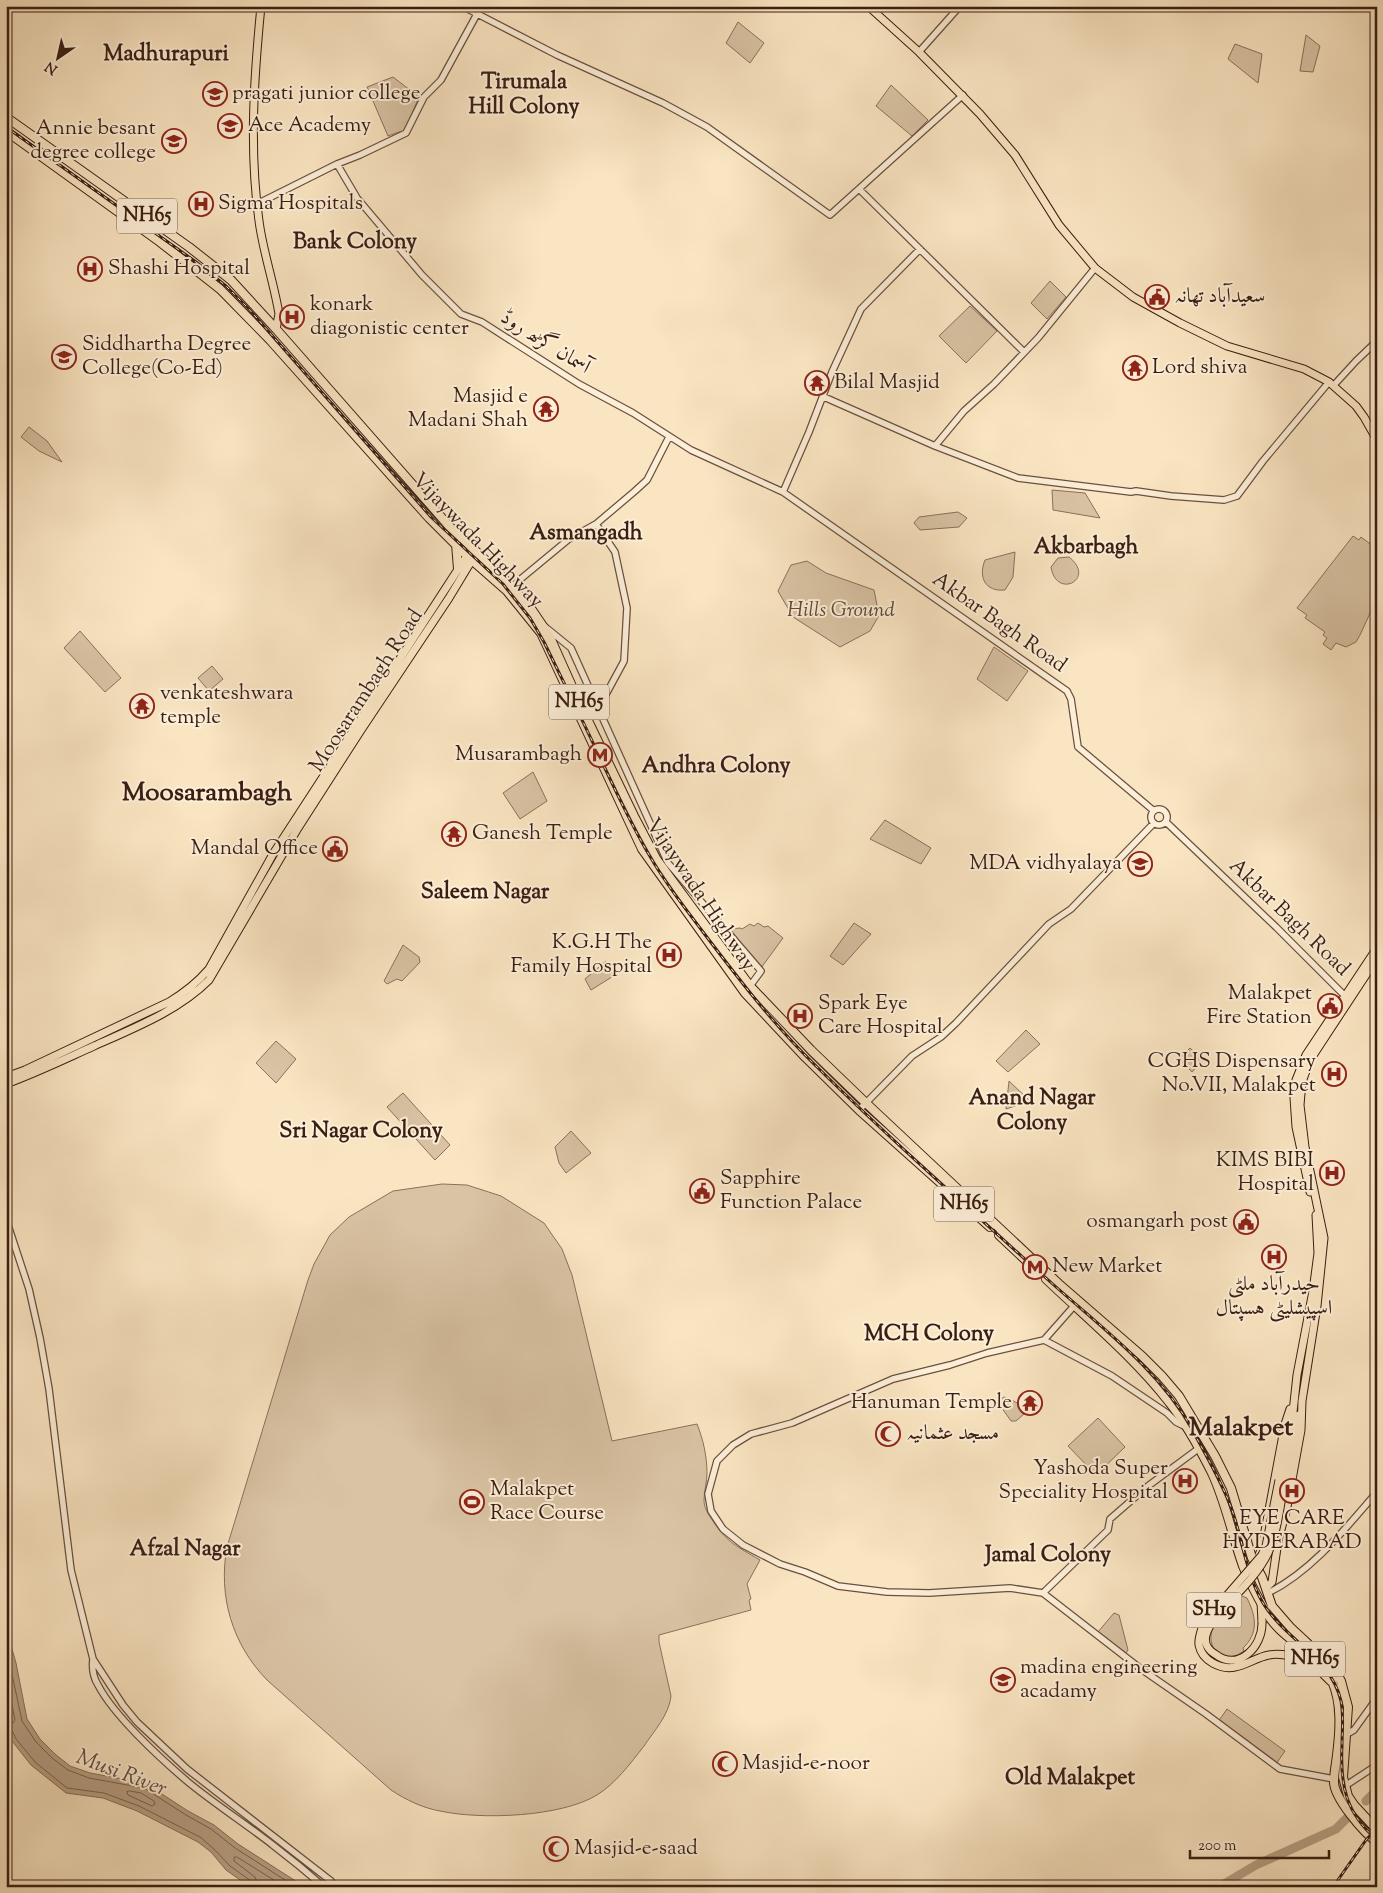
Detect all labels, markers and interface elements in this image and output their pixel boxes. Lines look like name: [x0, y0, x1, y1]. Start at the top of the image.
north arrow: [32, 32, 82, 82]
district label: Madhurapuri: [103, 39, 229, 71]
text: N: [42, 56, 62, 79]
district label: Tirumala Hill Colony: [469, 67, 579, 124]
place label: pragati junior college: [232, 79, 420, 109]
school or university icon: pragati junior college: [202, 81, 228, 107]
place label: Ace Academy: [248, 111, 372, 141]
school or university icon: Ace Academy: [217, 113, 243, 139]
place label: Annie besant degree college: [30, 114, 156, 168]
school or university icon: Annie besant degree college: [161, 128, 187, 154]
place label: Sigma Hospitals: [218, 189, 363, 219]
hospital icon: Sigma Hospitals: [188, 191, 214, 217]
road number: NH65: [117, 198, 177, 234]
district label: Bank Colony: [293, 227, 417, 259]
place label: Shashi Hospital: [108, 254, 250, 284]
hospital icon: Shashi Hospital: [77, 256, 103, 282]
place label: سعیدآباد تھانہ: [1174, 282, 1265, 312]
public building icon: سعیدآباد تھانہ: [1144, 284, 1170, 310]
place label: konark diagonistic center: [310, 290, 469, 344]
street label: آسمان گڑھ روڈ: [494, 302, 599, 384]
hospital icon: konark diagonistic center: [279, 304, 305, 330]
place label: Siddhartha Degree College(Co-Ed): [82, 330, 251, 384]
school or university icon: Siddhartha Degree College(Co-Ed): [51, 344, 77, 370]
place label: Lord shiva: [1152, 353, 1248, 383]
temple icon: Lord shiva: [1122, 355, 1148, 381]
place label: Bilal Masjid: [834, 368, 940, 398]
temple icon: Bilal Masjid: [804, 370, 830, 396]
place label: Masjid e Madani Shah: [408, 382, 528, 436]
temple icon: Masjid e Madani Shah: [533, 396, 559, 422]
street label: Vijaywada Highway: [404, 466, 550, 616]
district label: Asmangadh: [529, 518, 643, 550]
district label: Akbarbagh: [1033, 532, 1139, 564]
street label: Akbar Bagh Road: [926, 565, 1073, 681]
park label: Hills Ground: [787, 596, 896, 626]
street label: Moosarambagh Road: [303, 603, 431, 779]
place label: venkateshwara temple: [160, 679, 294, 733]
road number: NH65: [549, 684, 609, 720]
temple icon: venkateshwara temple: [129, 693, 155, 719]
place label: Musarambagh: [455, 740, 582, 770]
metro station icon: Musarambagh: [587, 742, 613, 768]
district label: Andhra Colony: [641, 751, 791, 783]
district label: Moosarambagh: [122, 775, 293, 812]
street label: Vijaywada Highway: [638, 812, 763, 978]
place label: Ganesh Temple: [472, 819, 613, 849]
temple icon: Ganesh Temple: [441, 821, 467, 847]
place label: Mandal Office: [191, 834, 318, 864]
public building icon: Mandal Office: [322, 836, 348, 862]
place label: MDA vidhyalaya: [969, 849, 1122, 879]
school or university icon: MDA vidhyalaya: [1127, 851, 1153, 877]
street label: Akbar Bagh Road: [1222, 852, 1356, 984]
district label: Saleem Nagar: [421, 877, 550, 909]
place label: K.G.H The Family Hospital: [511, 928, 652, 982]
hospital icon: K.G.H The Family Hospital: [656, 942, 682, 968]
place label: Malakpet Fire Station: [1207, 979, 1312, 1033]
place label: Spark Eye Care Hospital: [818, 989, 943, 1043]
public building icon: Malakpet Fire Station: [1317, 993, 1343, 1019]
hospital icon: Spark Eye Care Hospital: [787, 1003, 813, 1029]
place label: CGHS Dispensary No.VII, Malakpet: [1148, 1047, 1317, 1101]
hospital icon: CGHS Dispensary No.VII, Malakpet: [1321, 1061, 1347, 1087]
district label: Anand Nagar Colony: [968, 1083, 1096, 1140]
district label: Sri Nagar Colony: [279, 1116, 443, 1148]
place label: KIMS BIBI Hospital: [1216, 1146, 1314, 1200]
hospital icon: KIMS BIBI Hospital: [1319, 1160, 1345, 1186]
place label: Sapphire Function Palace: [720, 1164, 862, 1218]
public building icon: Sapphire Function Palace: [689, 1178, 715, 1204]
road number: NH65: [934, 1186, 994, 1222]
place label: osmangarh post: [1086, 1207, 1228, 1237]
public building icon: osmangarh post: [1233, 1209, 1259, 1235]
hospital icon: حیدرآباد ملٹی اسپیشلیٹی ہسپتال: [1261, 1244, 1287, 1270]
place label: New Market: [1052, 1252, 1162, 1282]
metro station icon: New Market: [1022, 1254, 1048, 1280]
place label: حیدرآباد ملٹی اسپیشلیٹی ہسپتال: [1216, 1270, 1332, 1324]
district label: MCH Colony: [864, 1319, 994, 1351]
place label: Hanuman Temple: [851, 1388, 1012, 1418]
temple icon: Hanuman Temple: [1017, 1390, 1043, 1416]
district label: Malakpet: [1189, 1410, 1293, 1447]
place label: مسجد عثمانیہ: [906, 1419, 999, 1449]
mosque icon: مسجد عثمانیہ: [875, 1421, 901, 1447]
place label: Yashoda Super Speciality Hospital: [998, 1454, 1168, 1508]
hospital icon: Yashoda Super Speciality Hospital: [1172, 1468, 1198, 1494]
place label: Malakpet Race Course: [490, 1475, 604, 1529]
hospital icon: EYE CARE HYDERABAD: [1279, 1478, 1305, 1504]
sports icon: Malakpet Race Course: [459, 1489, 485, 1515]
place label: EYE CARE HYDERABAD: [1222, 1504, 1362, 1558]
district label: Afzal Nagar: [130, 1534, 241, 1566]
district label: Jamal Colony: [983, 1540, 1111, 1572]
road number: SH19: [1186, 1592, 1242, 1628]
road number: NH65: [1285, 1642, 1345, 1676]
place label: madina engineering acadamy: [1020, 1653, 1197, 1707]
school or university icon: madina engineering acadamy: [990, 1667, 1016, 1693]
water label: Musi River: [71, 1742, 171, 1806]
place label: Masjid-e-noor: [742, 1749, 870, 1779]
mosque icon: Masjid-e-noor: [712, 1751, 738, 1777]
district label: Old Malakpet: [1005, 1763, 1136, 1795]
scale bar: [1190, 1828, 1329, 1860]
place label: Masjid-e-saad: [574, 1834, 698, 1864]
mosque icon: Masjid-e-saad: [543, 1836, 569, 1862]
text: 200 m: [1198, 1836, 1237, 1857]

